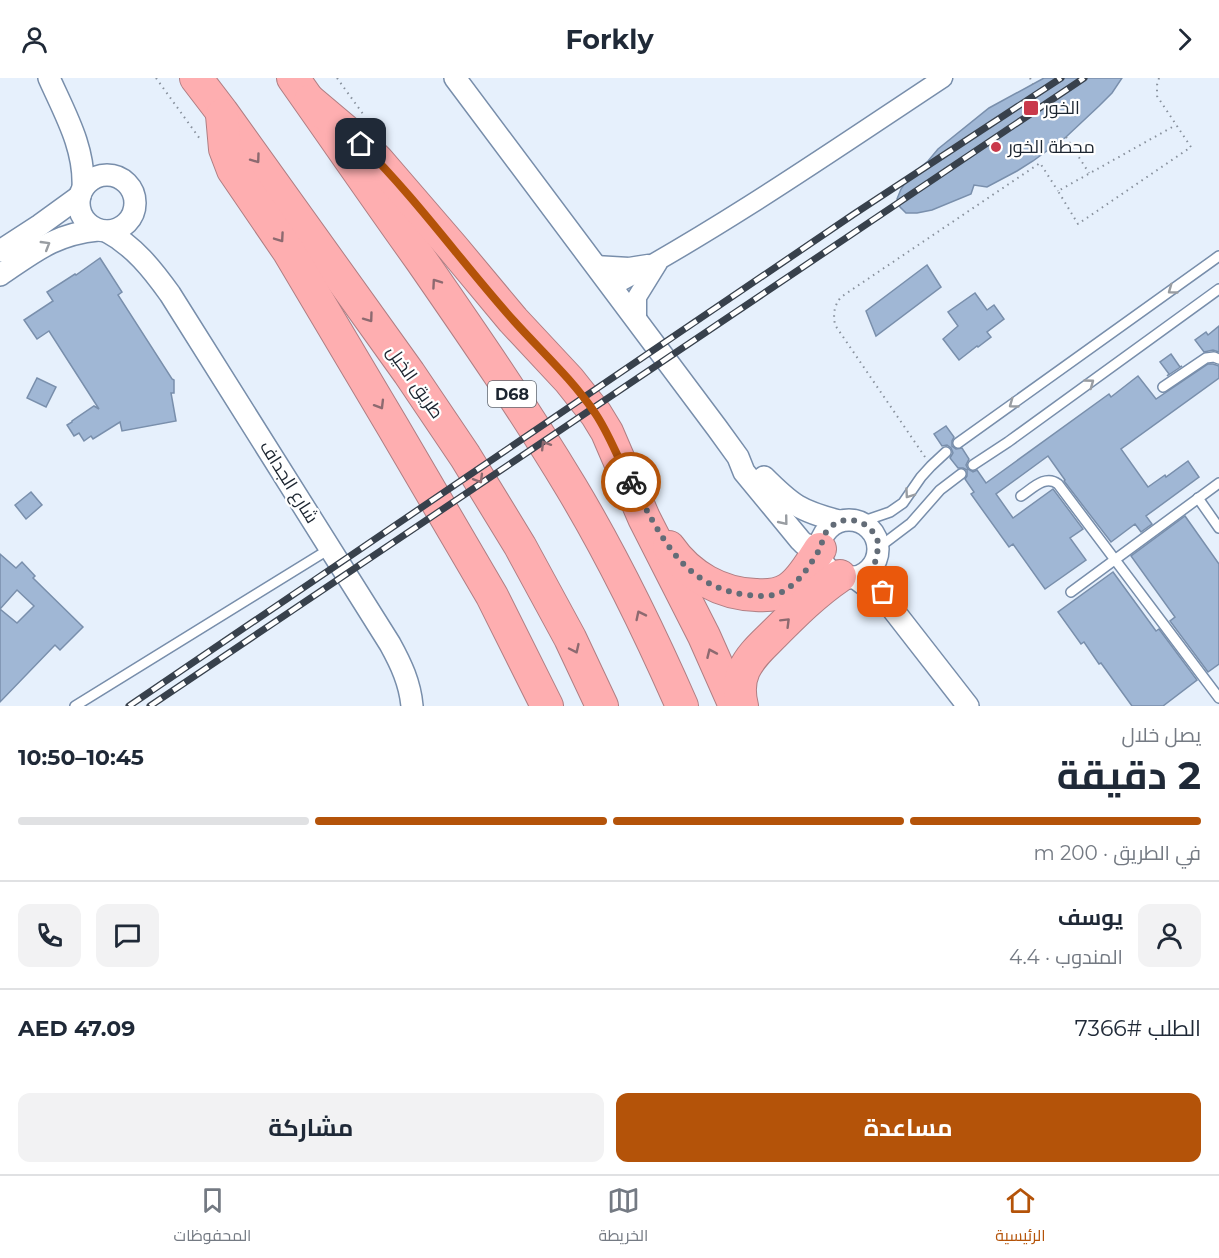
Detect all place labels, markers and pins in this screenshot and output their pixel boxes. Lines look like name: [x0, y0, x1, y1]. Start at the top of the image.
place label: الخور: [1043, 97, 1080, 119]
marker: الخور: [1022, 99, 1040, 117]
pin: [335, 118, 386, 169]
place label: محطة الخور: [1007, 136, 1095, 158]
marker: محطة الخور: [989, 140, 1003, 154]
pin: [857, 566, 908, 617]

